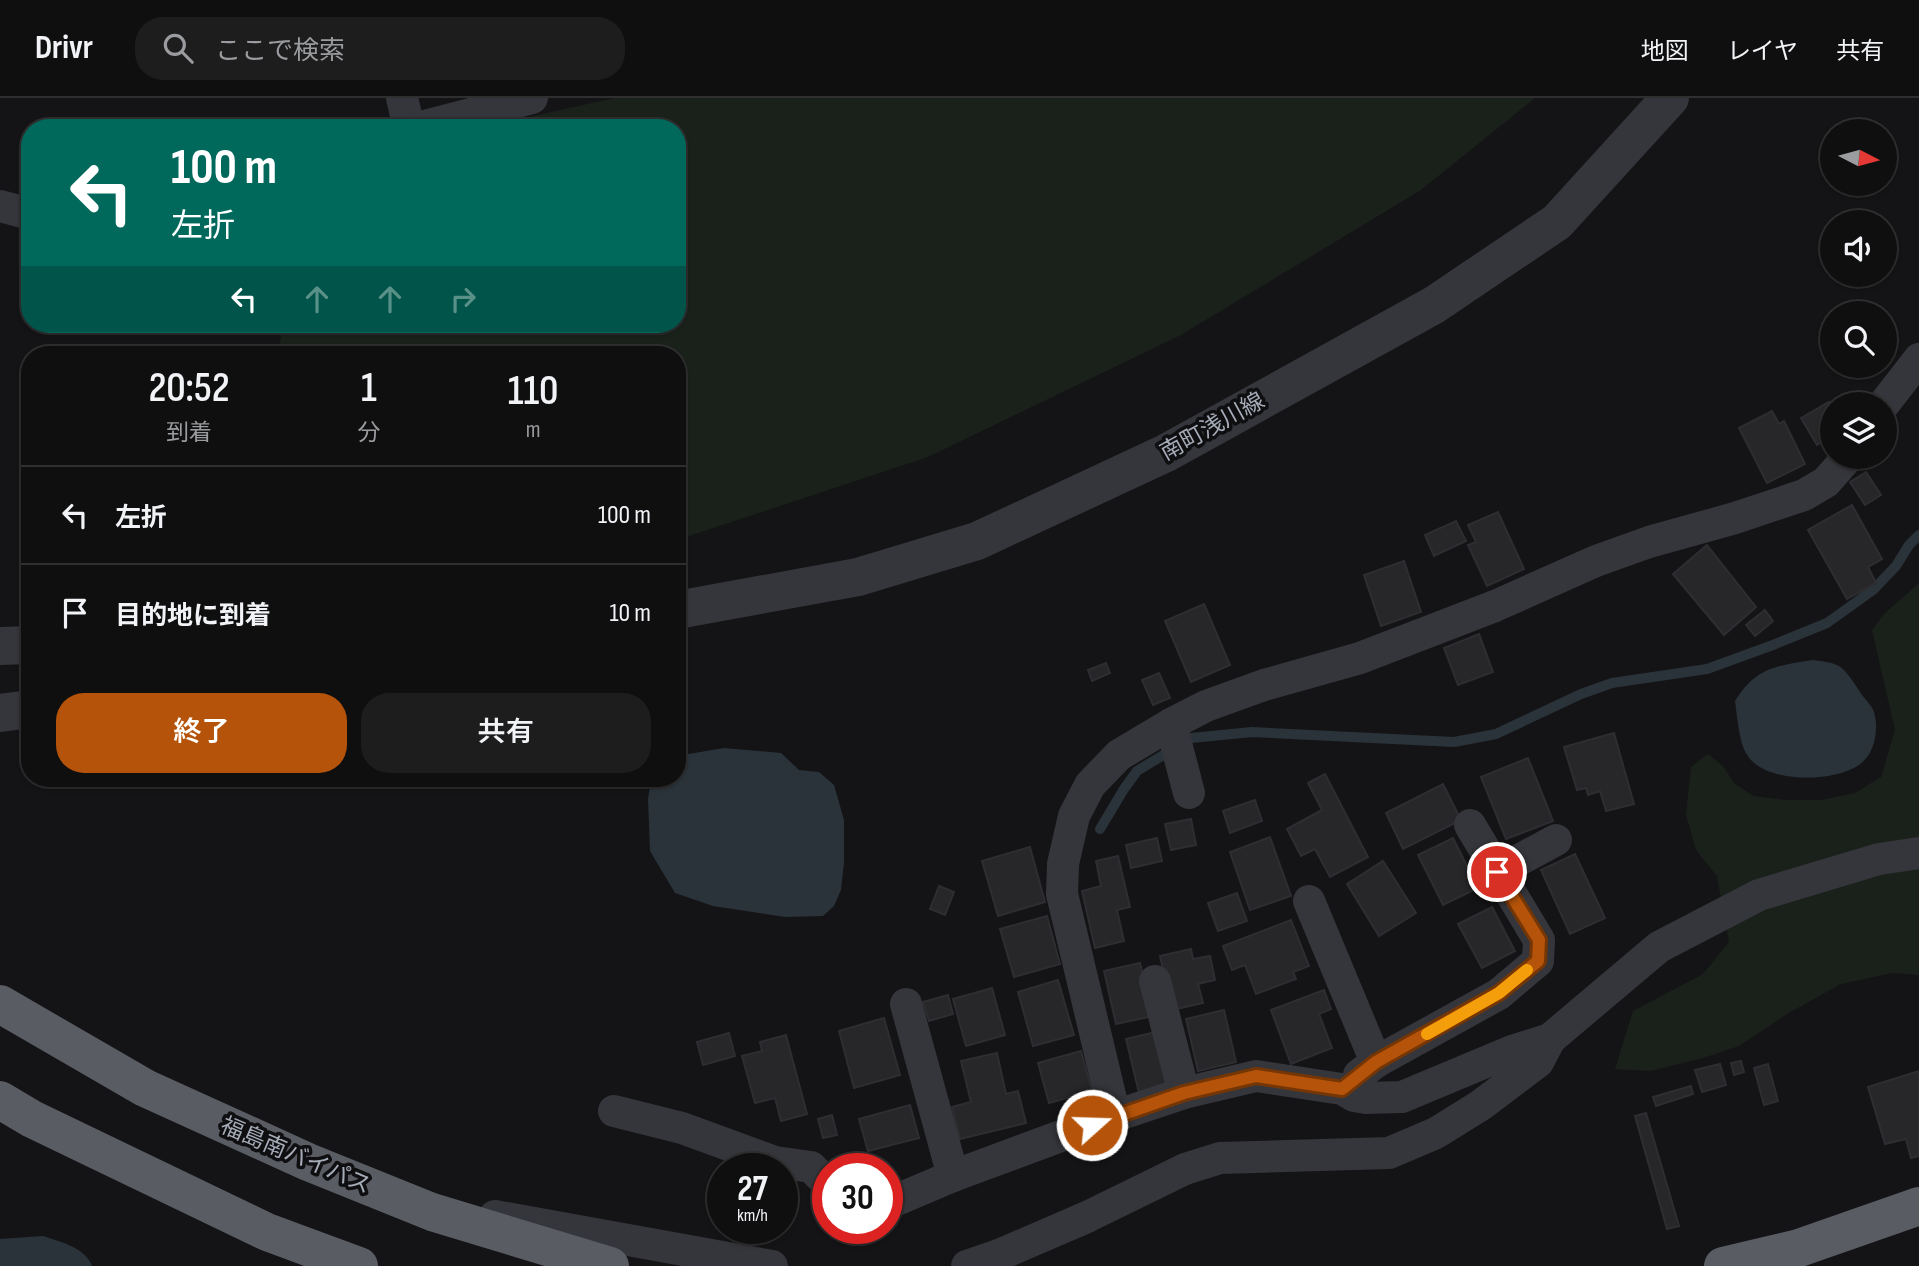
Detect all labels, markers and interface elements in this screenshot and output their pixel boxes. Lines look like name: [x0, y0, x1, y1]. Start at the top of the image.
search box: [135, 17, 625, 80]
text: Drivr: [35, 28, 93, 68]
icon: search: [159, 29, 197, 67]
text: ここで検索: [215, 36, 345, 67]
text: 地図: [1641, 37, 1689, 66]
text: レイヤ: [1727, 37, 1798, 66]
text: 共有: [1836, 37, 1884, 66]
north arrow: [1820, 119, 1897, 196]
map controls: [1820, 119, 1897, 469]
text: 100 m: [171, 139, 277, 198]
icon: left: [56, 147, 147, 238]
text: 左折: [171, 207, 235, 246]
button: sound: [1820, 210, 1897, 287]
icon: left: [225, 280, 263, 318]
icon: ahead: [298, 280, 336, 318]
icon: ahead: [371, 280, 409, 318]
icon: right: [444, 280, 482, 318]
button: search: [1820, 301, 1897, 378]
text: 20:52: [148, 363, 230, 414]
text: 1: [361, 363, 377, 414]
text: 110: [508, 366, 559, 417]
street label: 南町浅川線: [1155, 387, 1270, 467]
button: layers: [1820, 392, 1897, 469]
text: m: [526, 416, 541, 444]
text: 到着: [166, 419, 212, 447]
text: 分: [357, 419, 380, 447]
icon: left: [56, 496, 94, 534]
text: 100 m: [598, 500, 651, 531]
text: 左折: [115, 503, 167, 534]
icon: arrive: [56, 594, 94, 632]
text: 10 m: [609, 598, 651, 629]
text: 目的地に到着: [115, 601, 271, 632]
button: 終了: [56, 693, 347, 773]
button: 共有: [361, 693, 651, 773]
pin: [1467, 842, 1527, 902]
icon: arrive: [1478, 853, 1516, 891]
position arrow: [1055, 1088, 1129, 1162]
street label: 福島南バイパス: [216, 1112, 375, 1200]
speed limit sign: 30: [812, 1153, 903, 1244]
text: 27: [737, 1168, 768, 1211]
text: km/h: [737, 1205, 768, 1226]

